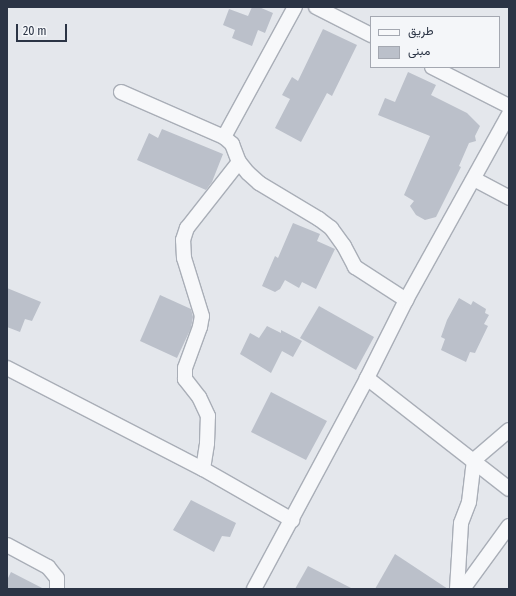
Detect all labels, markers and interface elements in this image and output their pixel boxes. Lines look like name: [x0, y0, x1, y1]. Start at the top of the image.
scale bar: [18, 16, 69, 42]
legend: [370, 16, 500, 68]
text: 20 m: [23, 24, 47, 38]
text: طريق: [408, 24, 433, 38]
text: مبنى: [408, 44, 430, 58]

